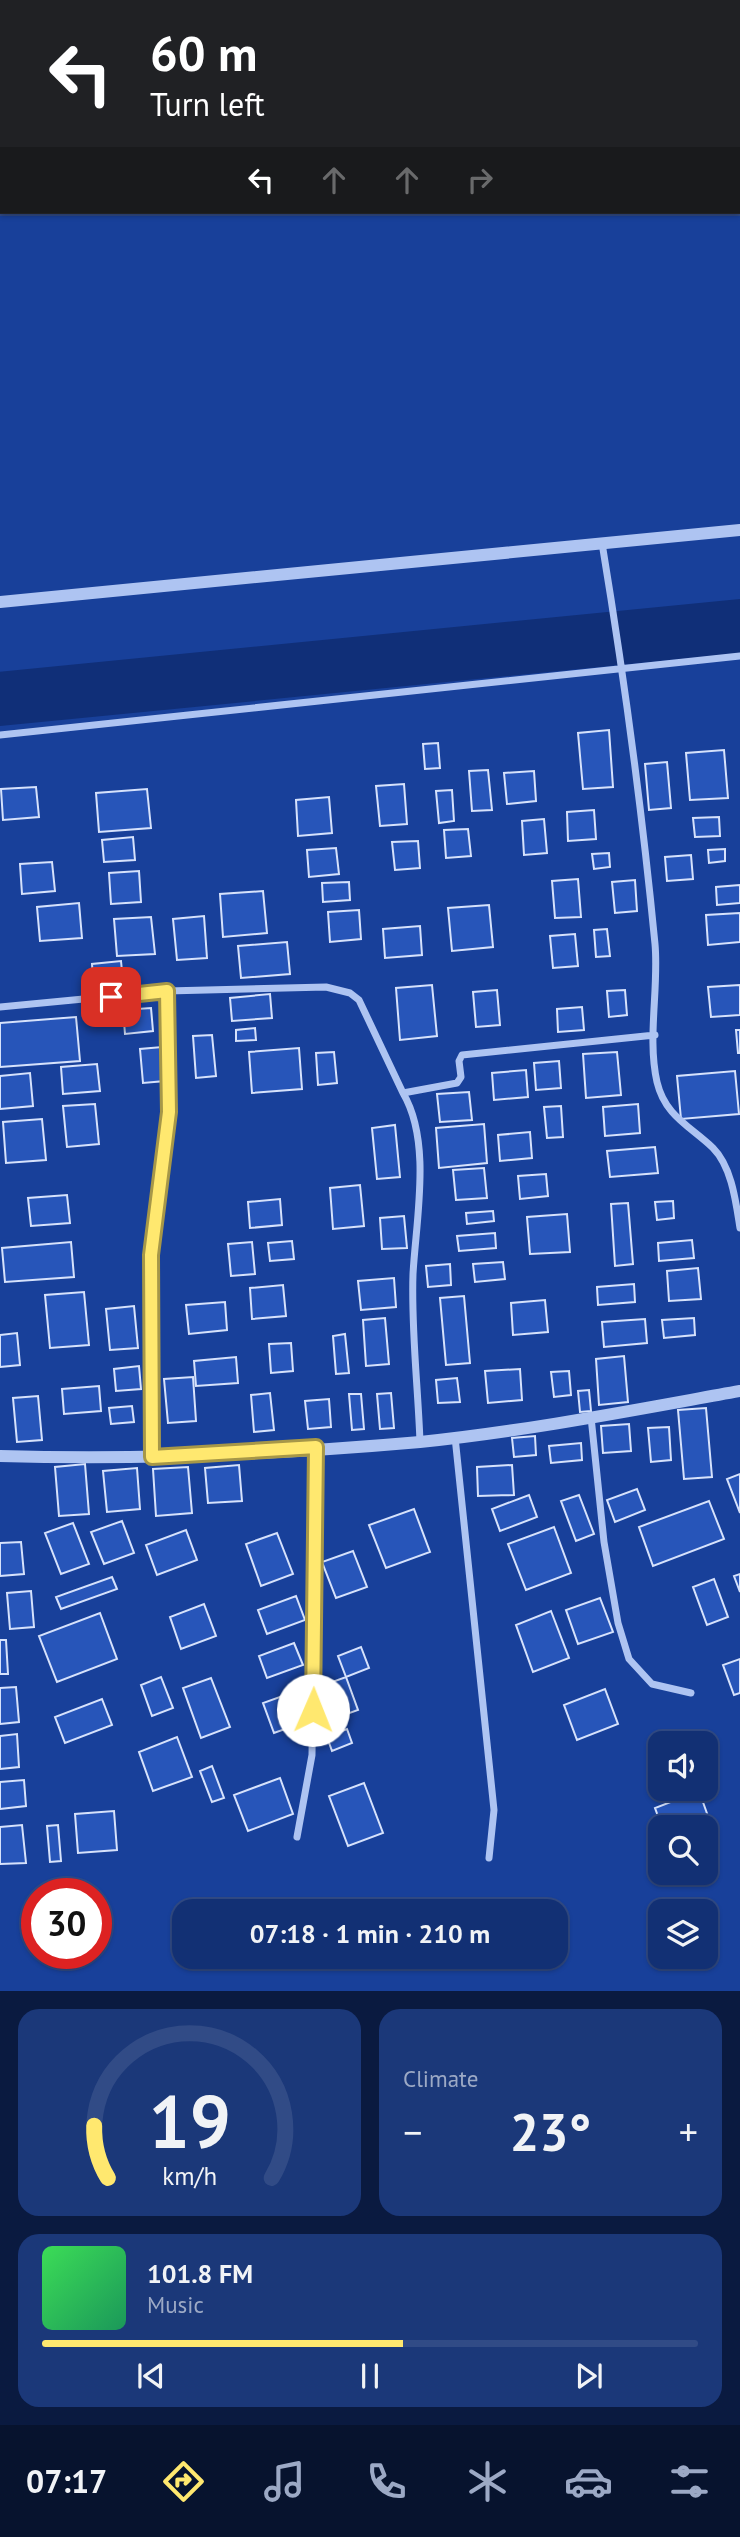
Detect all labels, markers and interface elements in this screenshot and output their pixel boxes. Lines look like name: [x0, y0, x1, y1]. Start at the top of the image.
text: 60 m: [150, 21, 257, 85]
icon: left: [35, 28, 126, 119]
text: Turn left: [150, 83, 265, 125]
icon: left: [242, 161, 280, 199]
icon: ahead: [315, 161, 353, 199]
icon: ahead: [388, 161, 426, 199]
icon: right: [461, 161, 499, 199]
pin: [81, 967, 141, 1027]
icon: arrive: [92, 978, 130, 1016]
position arrow: [276, 1673, 350, 1747]
map controls: [648, 1731, 718, 1969]
button: sound: [648, 1731, 718, 1801]
button: search: [648, 1815, 718, 1885]
speed limit sign: 30: [21, 1878, 112, 1969]
button: layers: [648, 1899, 718, 1969]
text: 07:18 · 1 min · 210 m: [250, 1917, 490, 1950]
text: Climate: [403, 2064, 478, 2093]
text: 19: [148, 2075, 231, 2169]
text: 23°: [510, 2098, 591, 2165]
text: −: [403, 2107, 422, 2156]
text: +: [679, 2107, 698, 2156]
text: km/h: [162, 2160, 217, 2192]
text: 101.8 FM: [147, 2257, 253, 2290]
text: Music: [147, 2290, 204, 2319]
icon: previous: [132, 2357, 170, 2395]
icon: pause: [351, 2357, 389, 2395]
icon: next: [570, 2357, 608, 2395]
icon: directions: [159, 2457, 208, 2506]
icon: music: [260, 2457, 309, 2506]
icon: phone: [362, 2457, 411, 2506]
icon: climate: [463, 2457, 512, 2506]
icon: car: [564, 2457, 613, 2506]
icon: filters: [665, 2457, 714, 2506]
text: 07:17: [26, 2460, 107, 2502]

